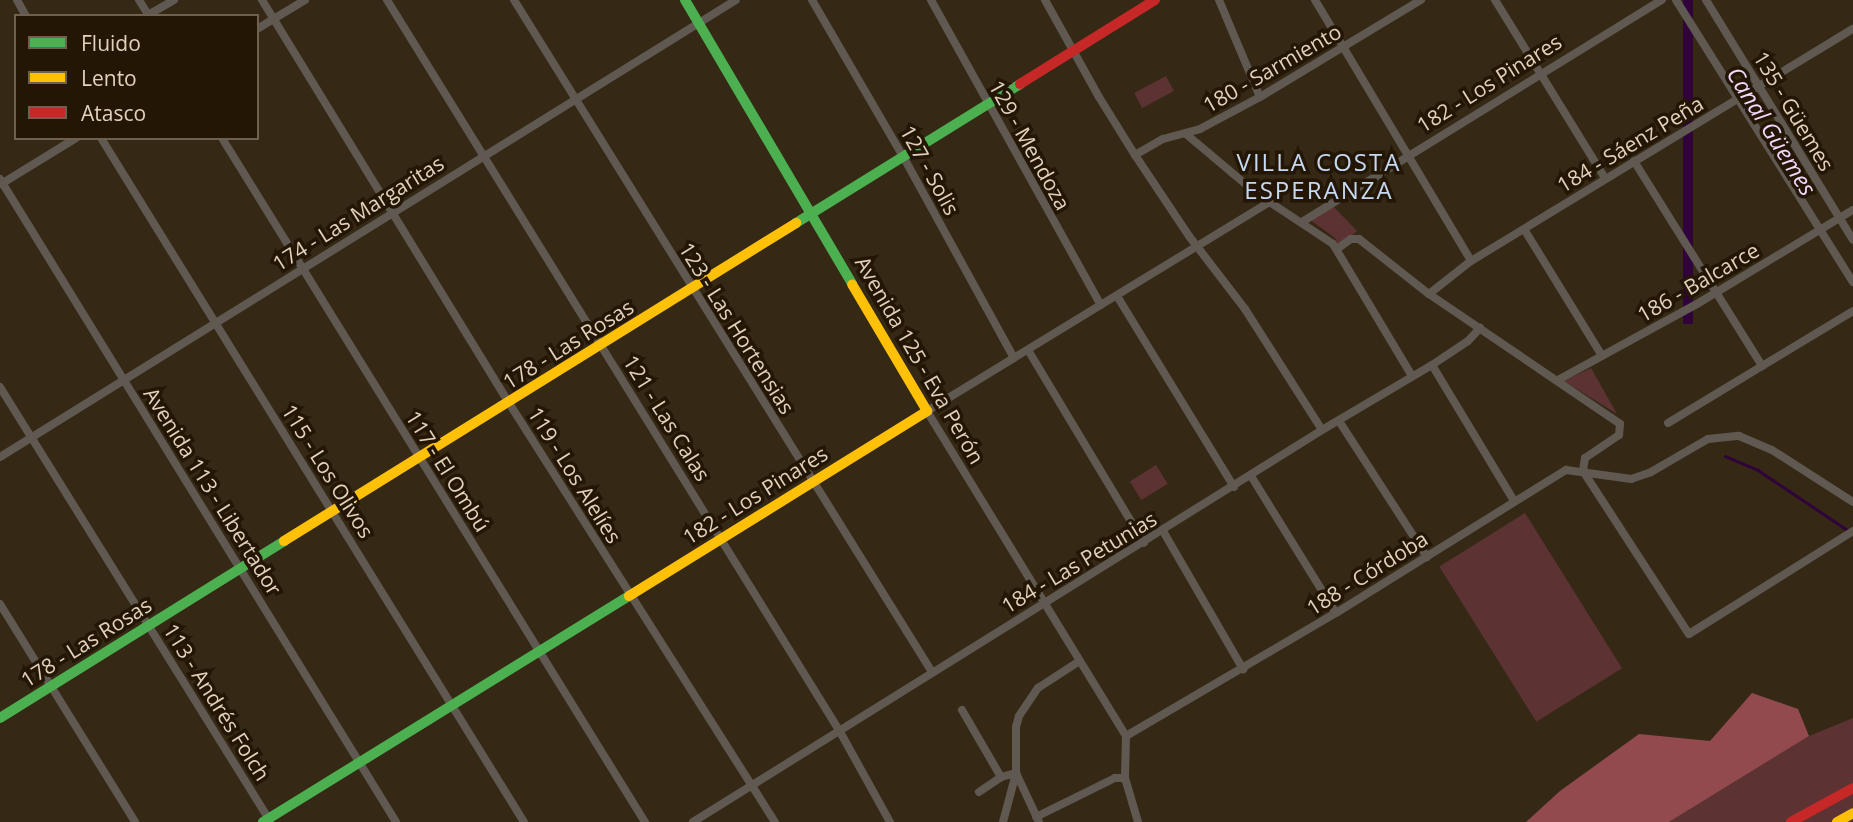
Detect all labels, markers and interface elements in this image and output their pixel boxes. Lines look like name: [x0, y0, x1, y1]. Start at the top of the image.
legend: [14, 14, 259, 140]
street label: 180 - Sarmiento: [1199, 18, 1345, 118]
street label: 182 - Los Pinares: [1412, 28, 1566, 138]
text: Fluido: [81, 29, 141, 57]
street label: 135 - Güemes: [1748, 47, 1840, 175]
water label: Canal Güemes: [1722, 62, 1822, 200]
text: Lento: [81, 64, 137, 92]
street label: 129 - Mendoza: [984, 76, 1076, 214]
street label: 184 - Sáenz Peña: [1552, 90, 1708, 198]
text: Atasco: [81, 99, 146, 127]
street label: 127 - Solis: [895, 121, 965, 219]
district label: VILLA COSTA ESPERANZA: [1238, 148, 1400, 204]
street label: 174 - Las Margaritas: [268, 150, 448, 276]
street label: 186 - Balcarce: [1633, 237, 1763, 327]
street label: 123 - Las Hortensias: [674, 238, 800, 418]
street label: Avenida 125 - Eva Perón: [850, 252, 990, 468]
street label: 178 - Las Rosas: [498, 294, 638, 394]
street label: 121 - Las Calas: [618, 350, 716, 486]
street label: Avenida 113 - Libertador: [139, 383, 287, 599]
street label: 115 - Los Olivos: [277, 400, 379, 542]
street label: 119 - Los Alelíes: [523, 402, 627, 548]
street label: 117 - El Ombú: [401, 406, 495, 536]
street label: 182 - Los Pinares: [678, 440, 832, 550]
street label: 184 - Las Petunias: [997, 506, 1161, 618]
street label: 188 - Córdoba: [1302, 526, 1432, 620]
street label: 178 - Las Rosas: [16, 592, 156, 692]
street label: 113 - Andrés Folch: [159, 619, 275, 785]

